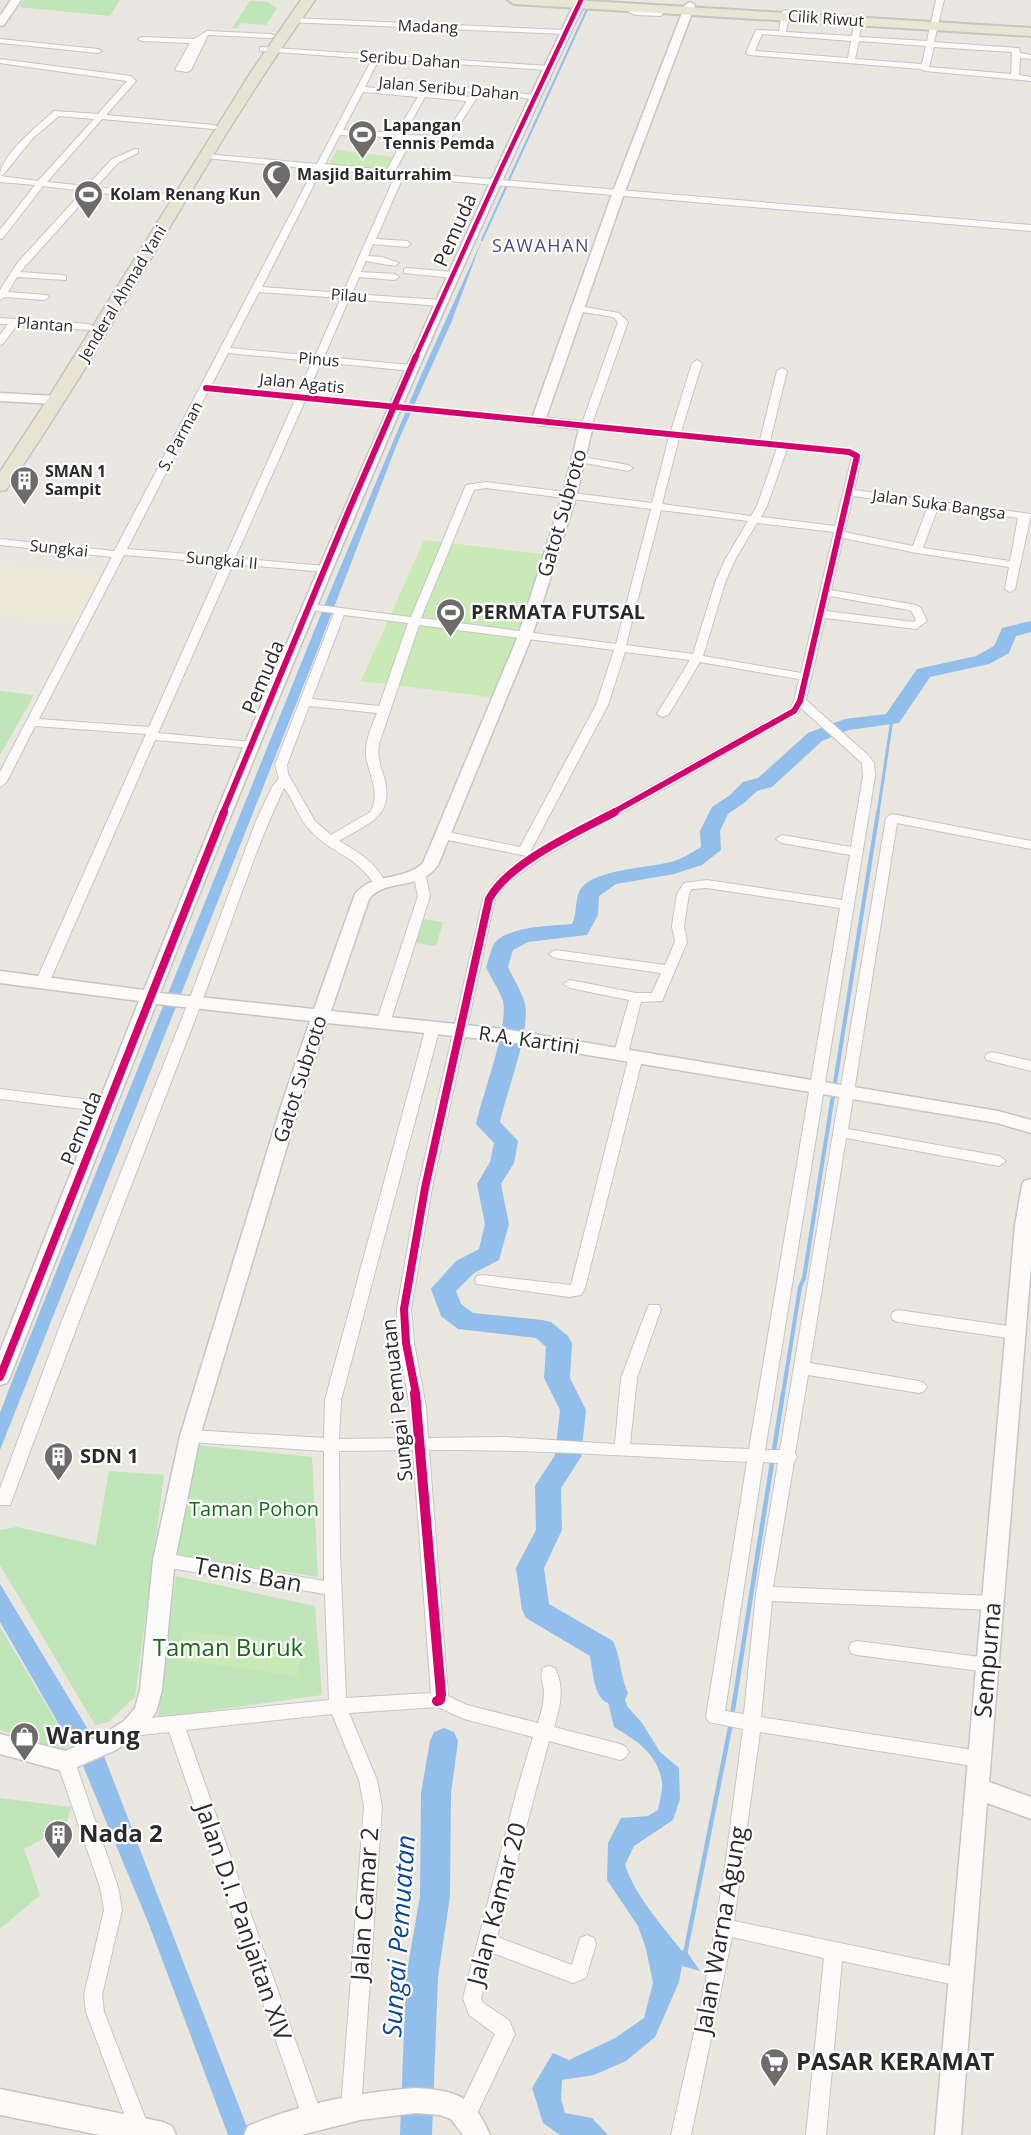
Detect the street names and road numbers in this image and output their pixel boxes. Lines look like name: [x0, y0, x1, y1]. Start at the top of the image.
street label: Cilik Riwut: [787, 4, 865, 32]
street label: Madang: [397, 14, 459, 38]
street label: Seribu Dahan: [359, 45, 461, 73]
street label: Jalan Seribu Dahan: [376, 71, 520, 105]
street label: Pemuda: [426, 189, 483, 271]
street label: Jenderal Ahmad Yani: [72, 221, 171, 367]
street label: Pilau: [330, 283, 368, 307]
street label: Plantan: [16, 311, 74, 337]
street label: Pinus: [298, 346, 340, 372]
street label: Jalan Agatis: [257, 367, 345, 398]
street label: S. Parman: [153, 397, 207, 475]
street label: Gatot Subroto: [530, 446, 593, 580]
street label: Jalan Suka Bangsa: [869, 483, 1007, 524]
street label: Sungkai: [29, 534, 89, 562]
street label: Sungkai II: [185, 546, 259, 574]
street label: Pemuda: [235, 636, 290, 718]
street label: Gatot Subroto: [266, 1012, 333, 1146]
street label: R.A. Kartini: [477, 1019, 581, 1060]
street label: Pemuda: [54, 1087, 108, 1169]
street label: Sungai Pemuatan: [375, 1317, 418, 1483]
street label: Tenis Ban: [192, 1548, 305, 1599]
street label: Sempurna: [965, 1601, 1008, 1719]
street label: Jalan D.I. Panjaitan XIV: [188, 1797, 301, 2045]
street label: Jalan Kamar 20: [457, 1819, 533, 1991]
street label: Jalan Warna Agung: [685, 1823, 754, 2038]
street label: Jalan Camar 2: [342, 1826, 385, 1984]

